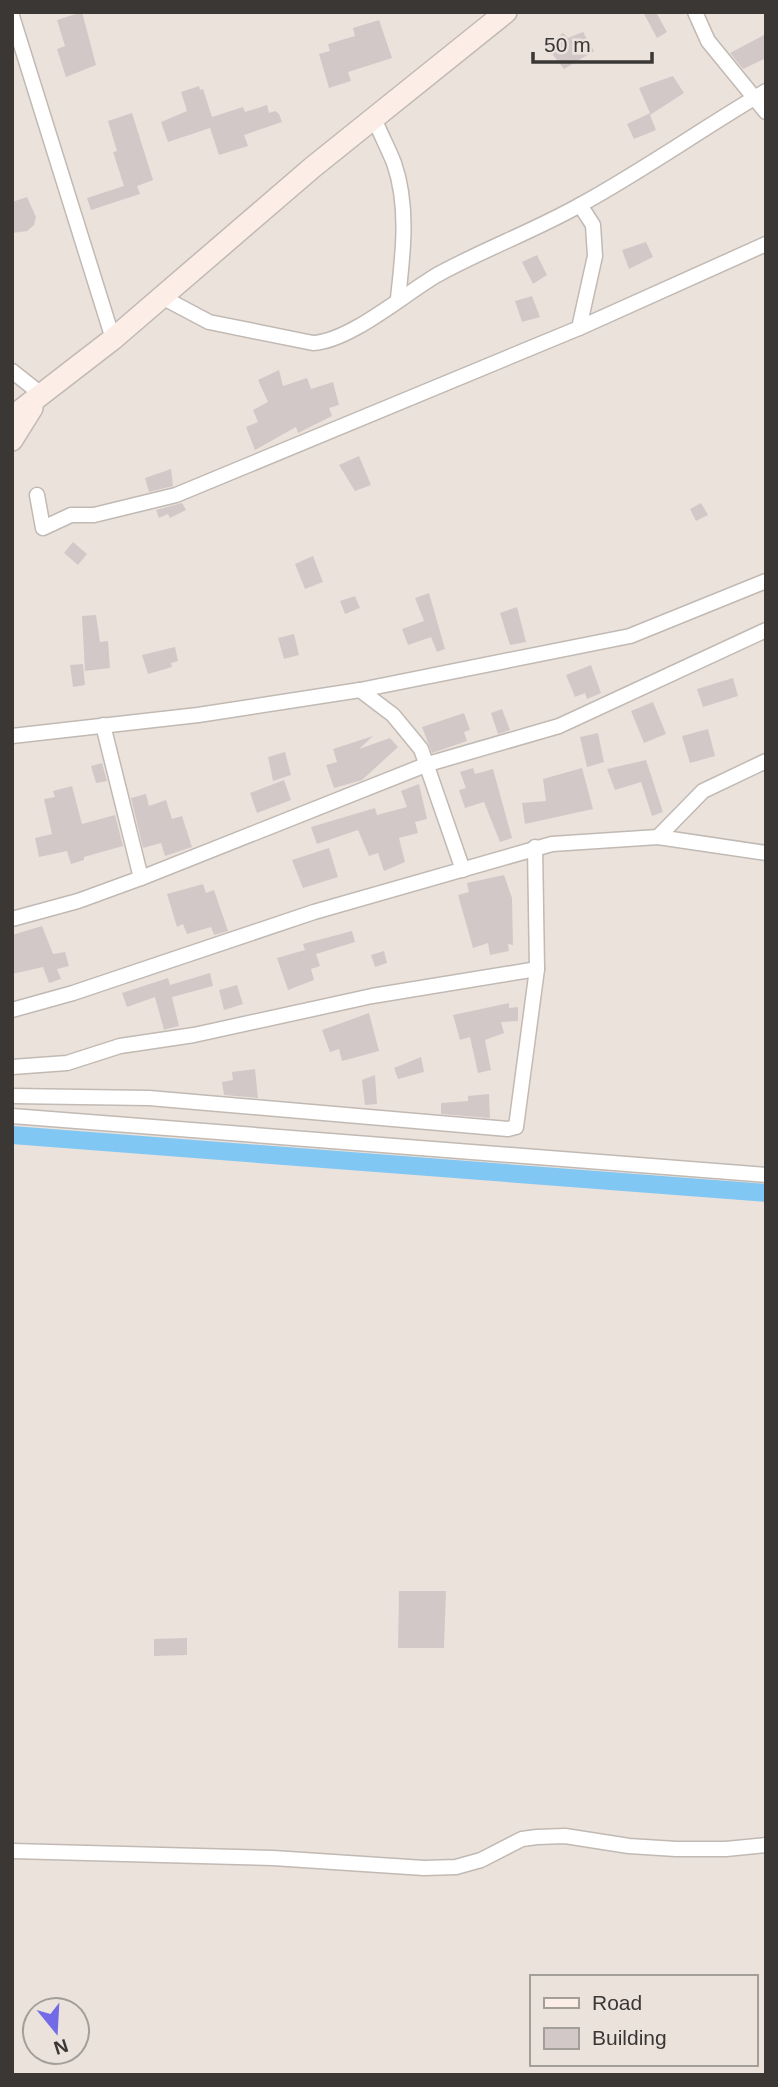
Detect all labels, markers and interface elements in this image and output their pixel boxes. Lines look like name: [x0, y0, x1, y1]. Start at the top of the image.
scale bar: [533, 21, 652, 65]
text: 50 m: [544, 33, 591, 56]
legend: [530, 1975, 757, 2066]
text: Road: [592, 1991, 642, 2014]
north arrow: [21, 1996, 91, 2066]
text: Building: [592, 2026, 667, 2049]
text: N: [51, 2035, 71, 2059]

